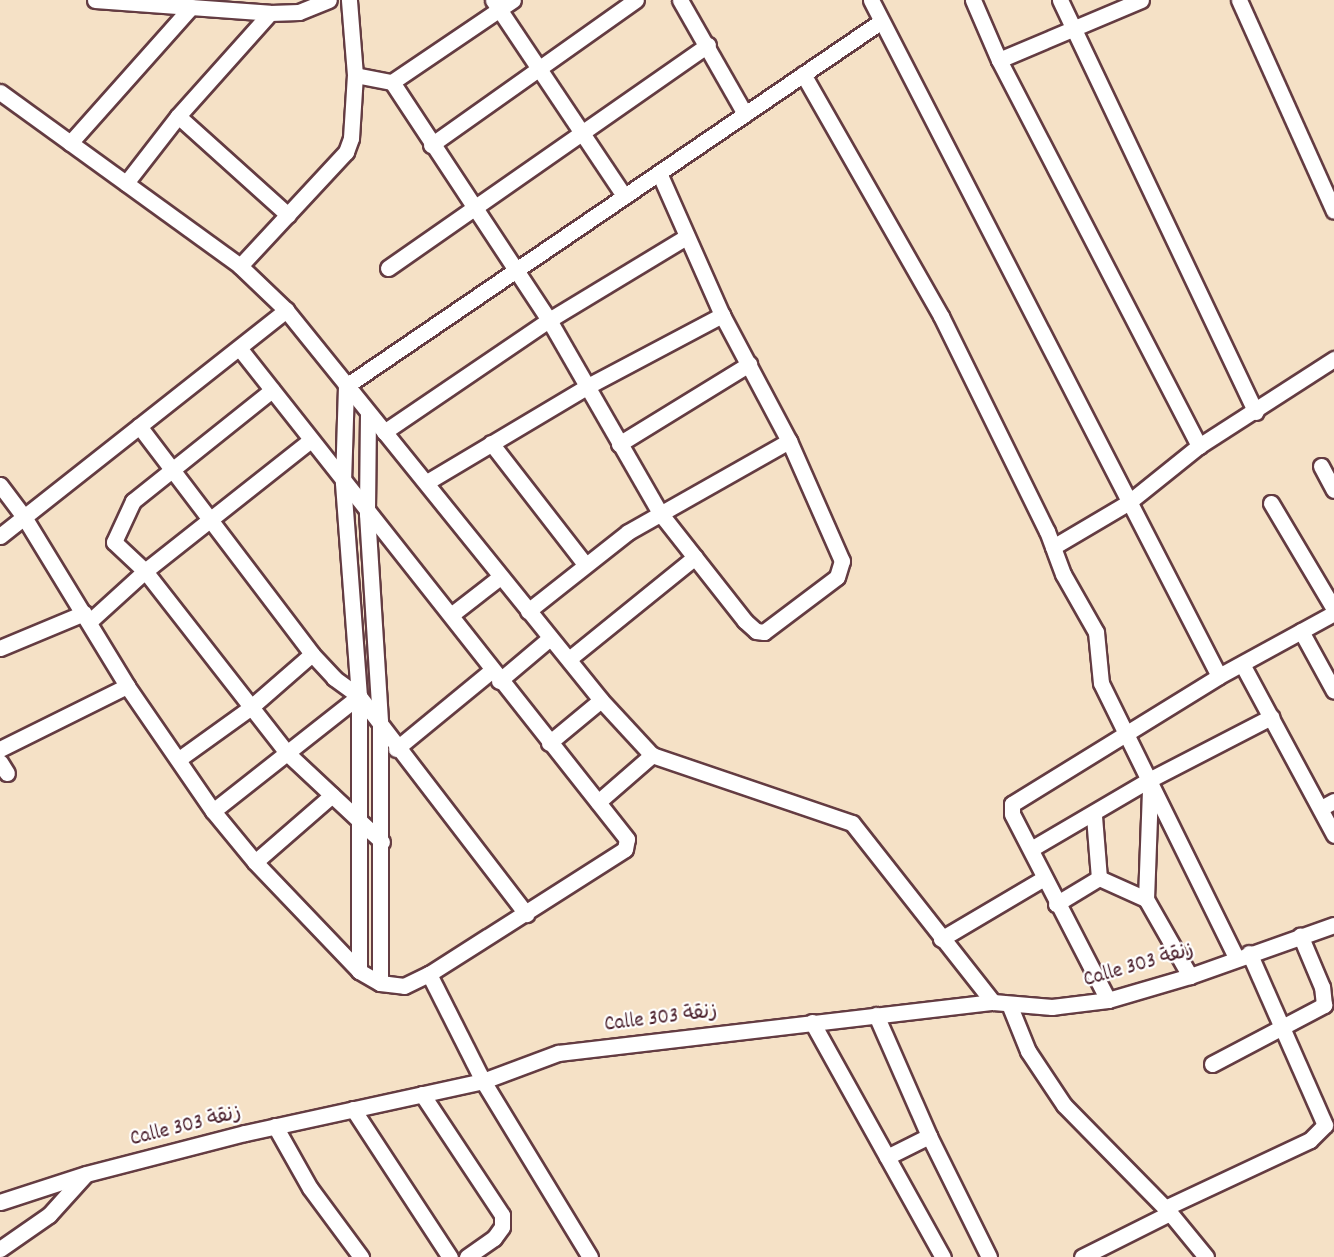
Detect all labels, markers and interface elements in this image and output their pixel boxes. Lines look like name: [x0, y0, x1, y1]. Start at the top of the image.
street label: Calle 303 زنقة: [1081, 938, 1197, 994]
street label: Calle 303 زنقة: [603, 1000, 719, 1038]
street label: Calle 303 زنقة: [128, 1101, 244, 1153]

